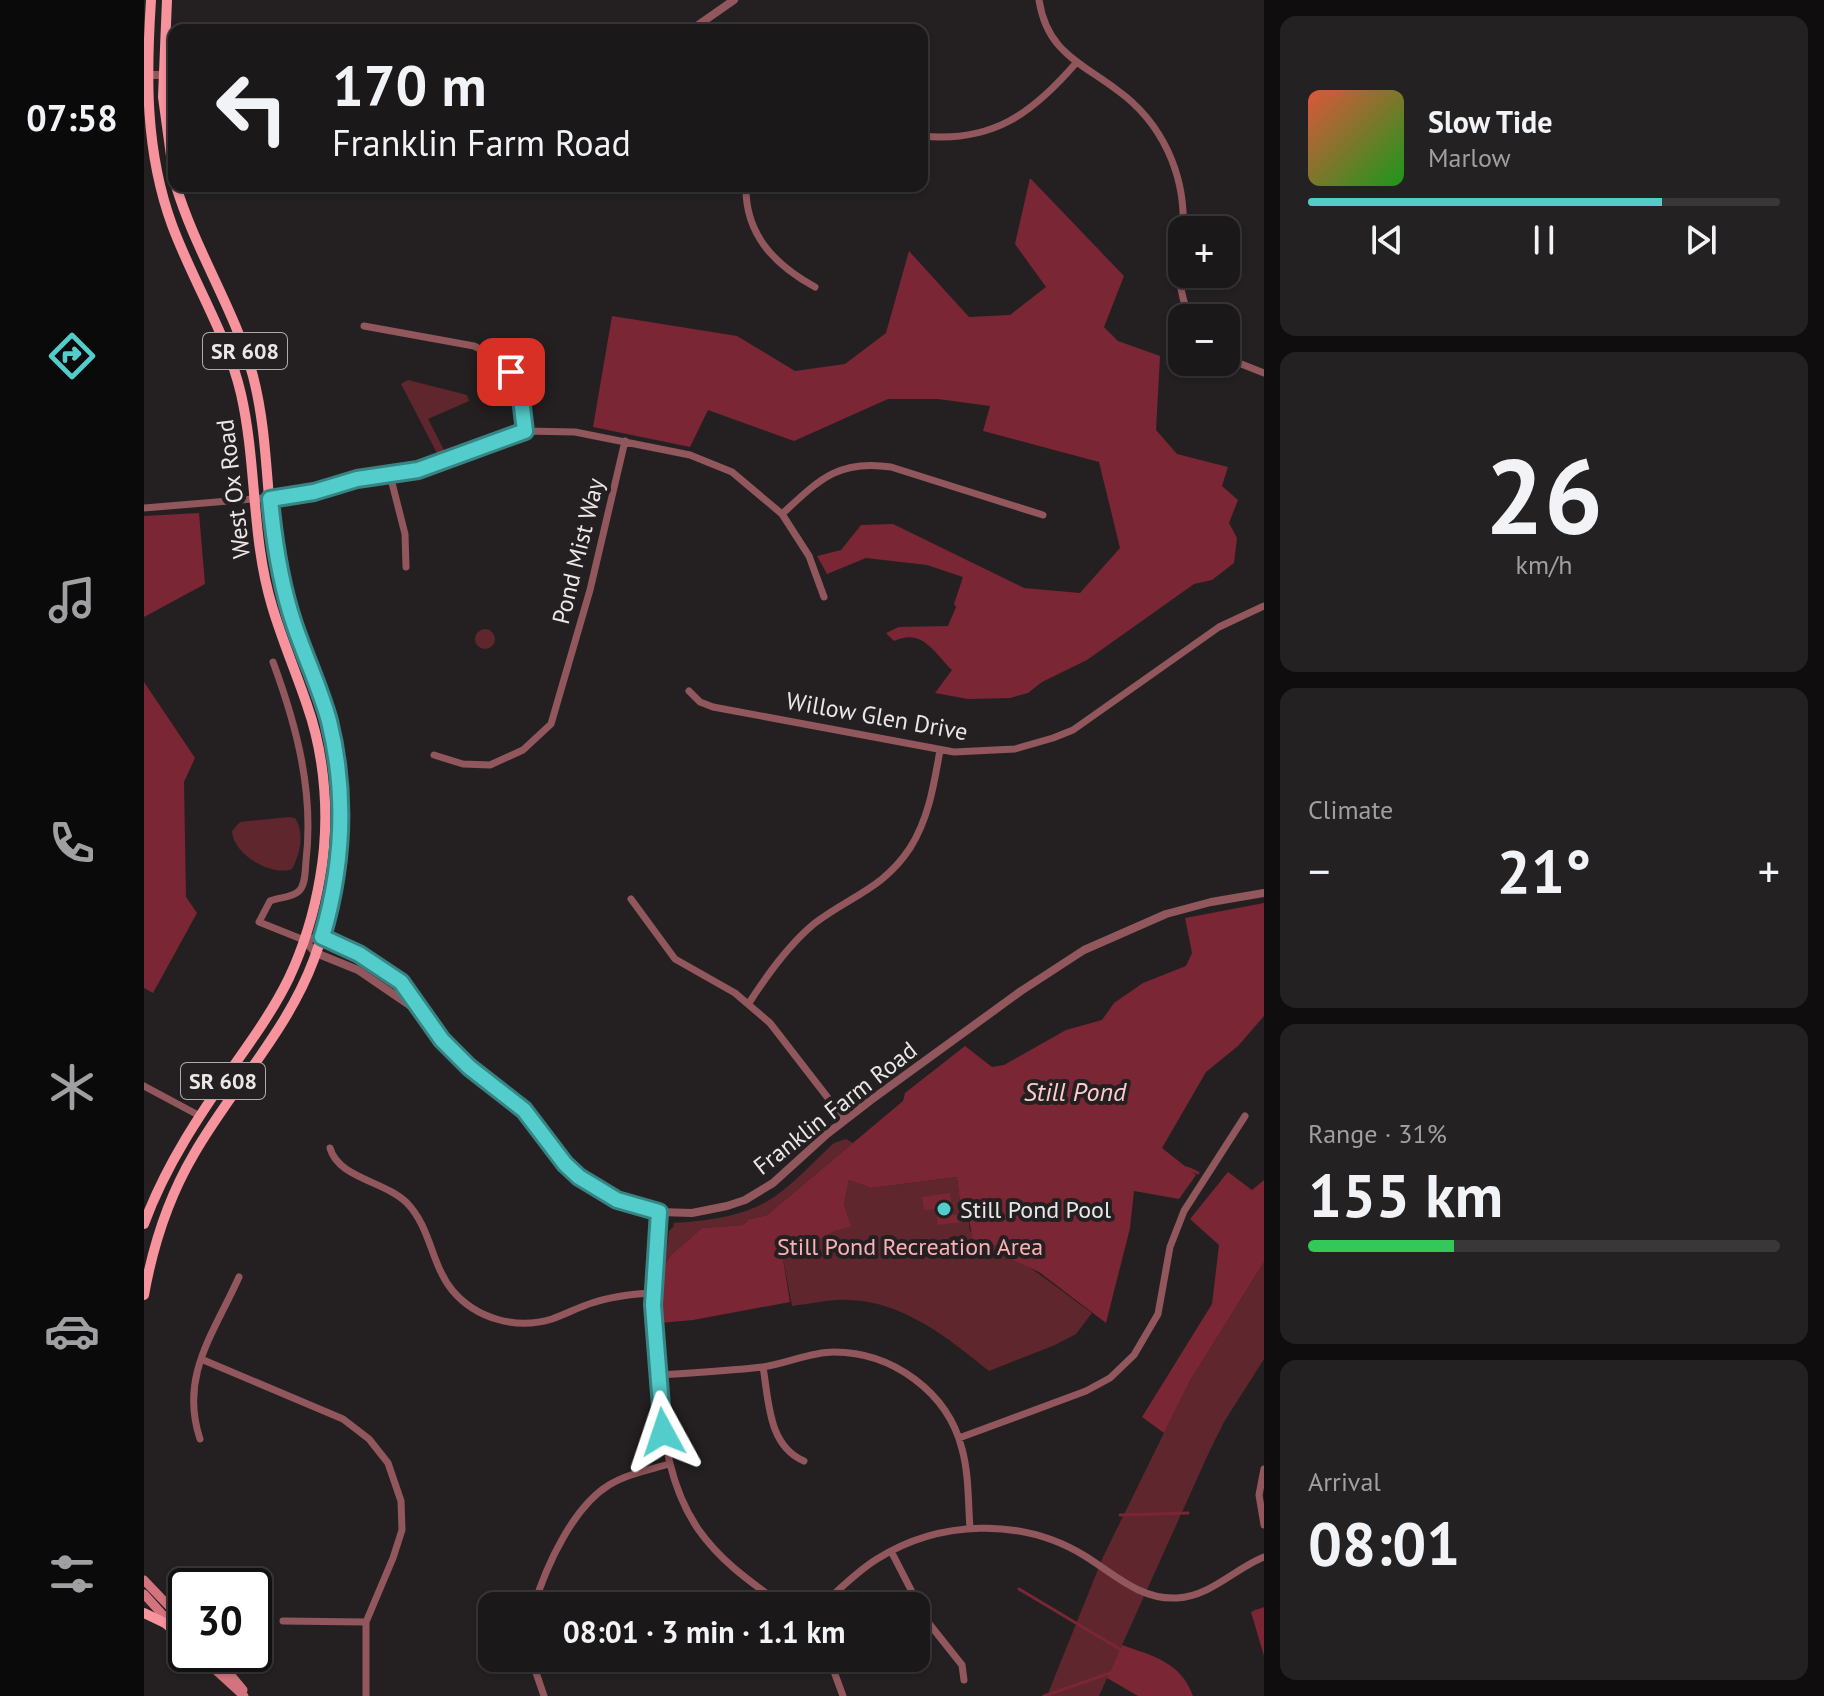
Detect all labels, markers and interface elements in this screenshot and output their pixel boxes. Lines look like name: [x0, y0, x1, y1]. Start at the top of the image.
text: 170 m: [332, 49, 487, 121]
icon: left: [200, 56, 304, 160]
text: 07:58: [26, 94, 118, 141]
text: Slow Tide: [1428, 102, 1553, 141]
text: Franklin Farm Road: [332, 119, 631, 166]
text: Marlow: [1428, 141, 1511, 174]
map controls: [1168, 216, 1240, 376]
button: +: [1168, 216, 1240, 288]
icon: previous: [1365, 218, 1409, 262]
icon: pause: [1522, 218, 1566, 262]
icon: next: [1679, 218, 1723, 262]
button: −: [1168, 304, 1240, 376]
icon: directions: [44, 328, 100, 384]
road number: SR 608: [203, 333, 287, 369]
pin: [477, 338, 545, 406]
icon: arrive: [489, 350, 533, 394]
street label: West Ox Road: [209, 418, 257, 560]
text: 26: [1485, 428, 1603, 563]
street label: Pond Mist Way: [545, 475, 611, 627]
text: km/h: [1516, 548, 1573, 581]
icon: music: [44, 572, 100, 628]
street label: Willow Glen Drive: [784, 685, 970, 747]
text: Climate: [1308, 793, 1393, 826]
icon: phone: [44, 815, 100, 871]
text: 21°: [1497, 832, 1591, 910]
text: −: [1308, 842, 1330, 899]
text: +: [1758, 842, 1780, 899]
street label: Franklin Farm Road: [747, 1034, 923, 1182]
icon: climate: [44, 1059, 100, 1115]
road number: SR 608: [181, 1063, 265, 1099]
water label: Still Pond: [1024, 1075, 1127, 1108]
text: Range · 31%: [1308, 1117, 1447, 1150]
text: 155 km: [1308, 1156, 1503, 1234]
place label: Still Pond Pool: [960, 1194, 1111, 1225]
marker: Still Pond Pool: [935, 1200, 953, 1218]
park label: Still Pond Recreation Area: [777, 1231, 1043, 1262]
icon: car: [44, 1303, 100, 1359]
position arrow: [621, 1390, 705, 1474]
text: Arrival: [1308, 1465, 1381, 1498]
text: 08:01: [1308, 1504, 1460, 1582]
icon: filters: [44, 1546, 100, 1602]
speed limit sign: 30: [168, 1568, 272, 1672]
text: 08:01 · 3 min · 1.1 km: [563, 1612, 845, 1651]

